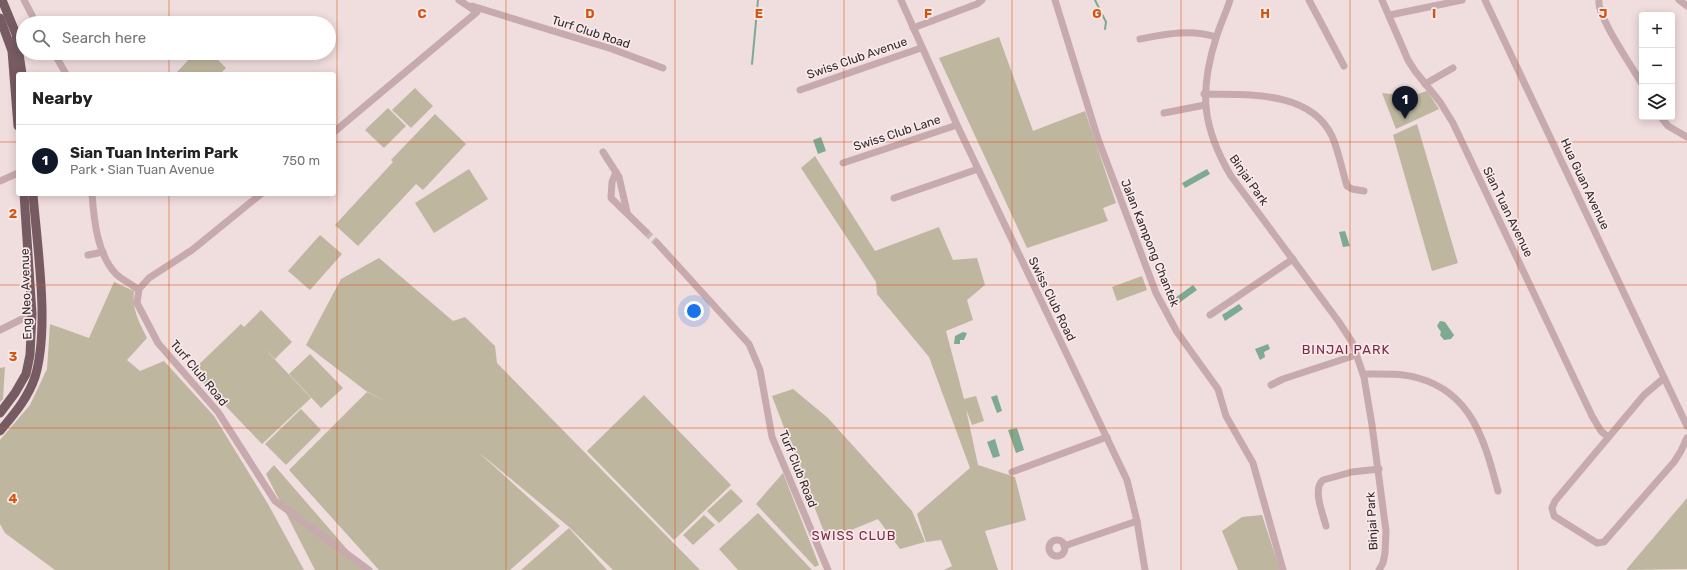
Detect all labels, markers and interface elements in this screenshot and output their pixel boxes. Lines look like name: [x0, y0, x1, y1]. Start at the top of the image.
text: C: [417, 6, 427, 21]
text: D: [585, 6, 595, 21]
text: E: [755, 6, 763, 21]
text: F: [924, 6, 932, 21]
text: G: [1092, 6, 1102, 21]
text: H: [1260, 6, 1270, 21]
text: I: [1432, 6, 1436, 21]
text: J: [1599, 6, 1607, 21]
map controls: [1639, 12, 1675, 120]
button: +: [1639, 12, 1675, 48]
street label: Turf Club Road: [550, 13, 632, 51]
search box: [16, 16, 336, 60]
icon: search: [30, 27, 52, 49]
text: Search here: [62, 29, 146, 47]
street label: Swiss Club Avenue: [805, 34, 909, 82]
button: −: [1639, 48, 1675, 84]
button: layers: [1639, 84, 1675, 120]
pin: 1: [1392, 86, 1418, 119]
text: Nearby: [32, 88, 93, 108]
street label: Swiss Club Lane: [852, 112, 943, 154]
street label: Hua Guan Avenue: [1558, 136, 1612, 232]
text: Sian Tuan Interim Park: [70, 144, 238, 162]
street label: Binjai Park: [1226, 152, 1272, 209]
text: 1: [42, 153, 48, 168]
text: 750 m: [283, 153, 320, 168]
text: Park · Sian Tuan Avenue: [70, 162, 214, 177]
street label: Sian Tuan Avenue: [1480, 165, 1536, 260]
street label: Jalan Kampong Chantek: [1118, 177, 1182, 310]
text: 2: [9, 206, 17, 221]
street label: Eng Neo Avenue: [17, 248, 35, 340]
street label: Swiss Club Road: [1026, 255, 1078, 343]
your location: [684, 301, 704, 321]
street label: Turf Club Road: [167, 337, 231, 409]
district label: BINJAI PARK: [1302, 342, 1390, 357]
text: 3: [9, 349, 18, 364]
street label: Turf Club Road: [776, 428, 820, 510]
text: 4: [9, 491, 18, 506]
street label: Binjai Park: [1363, 491, 1381, 551]
district label: SWISS CLUB: [812, 528, 896, 543]

